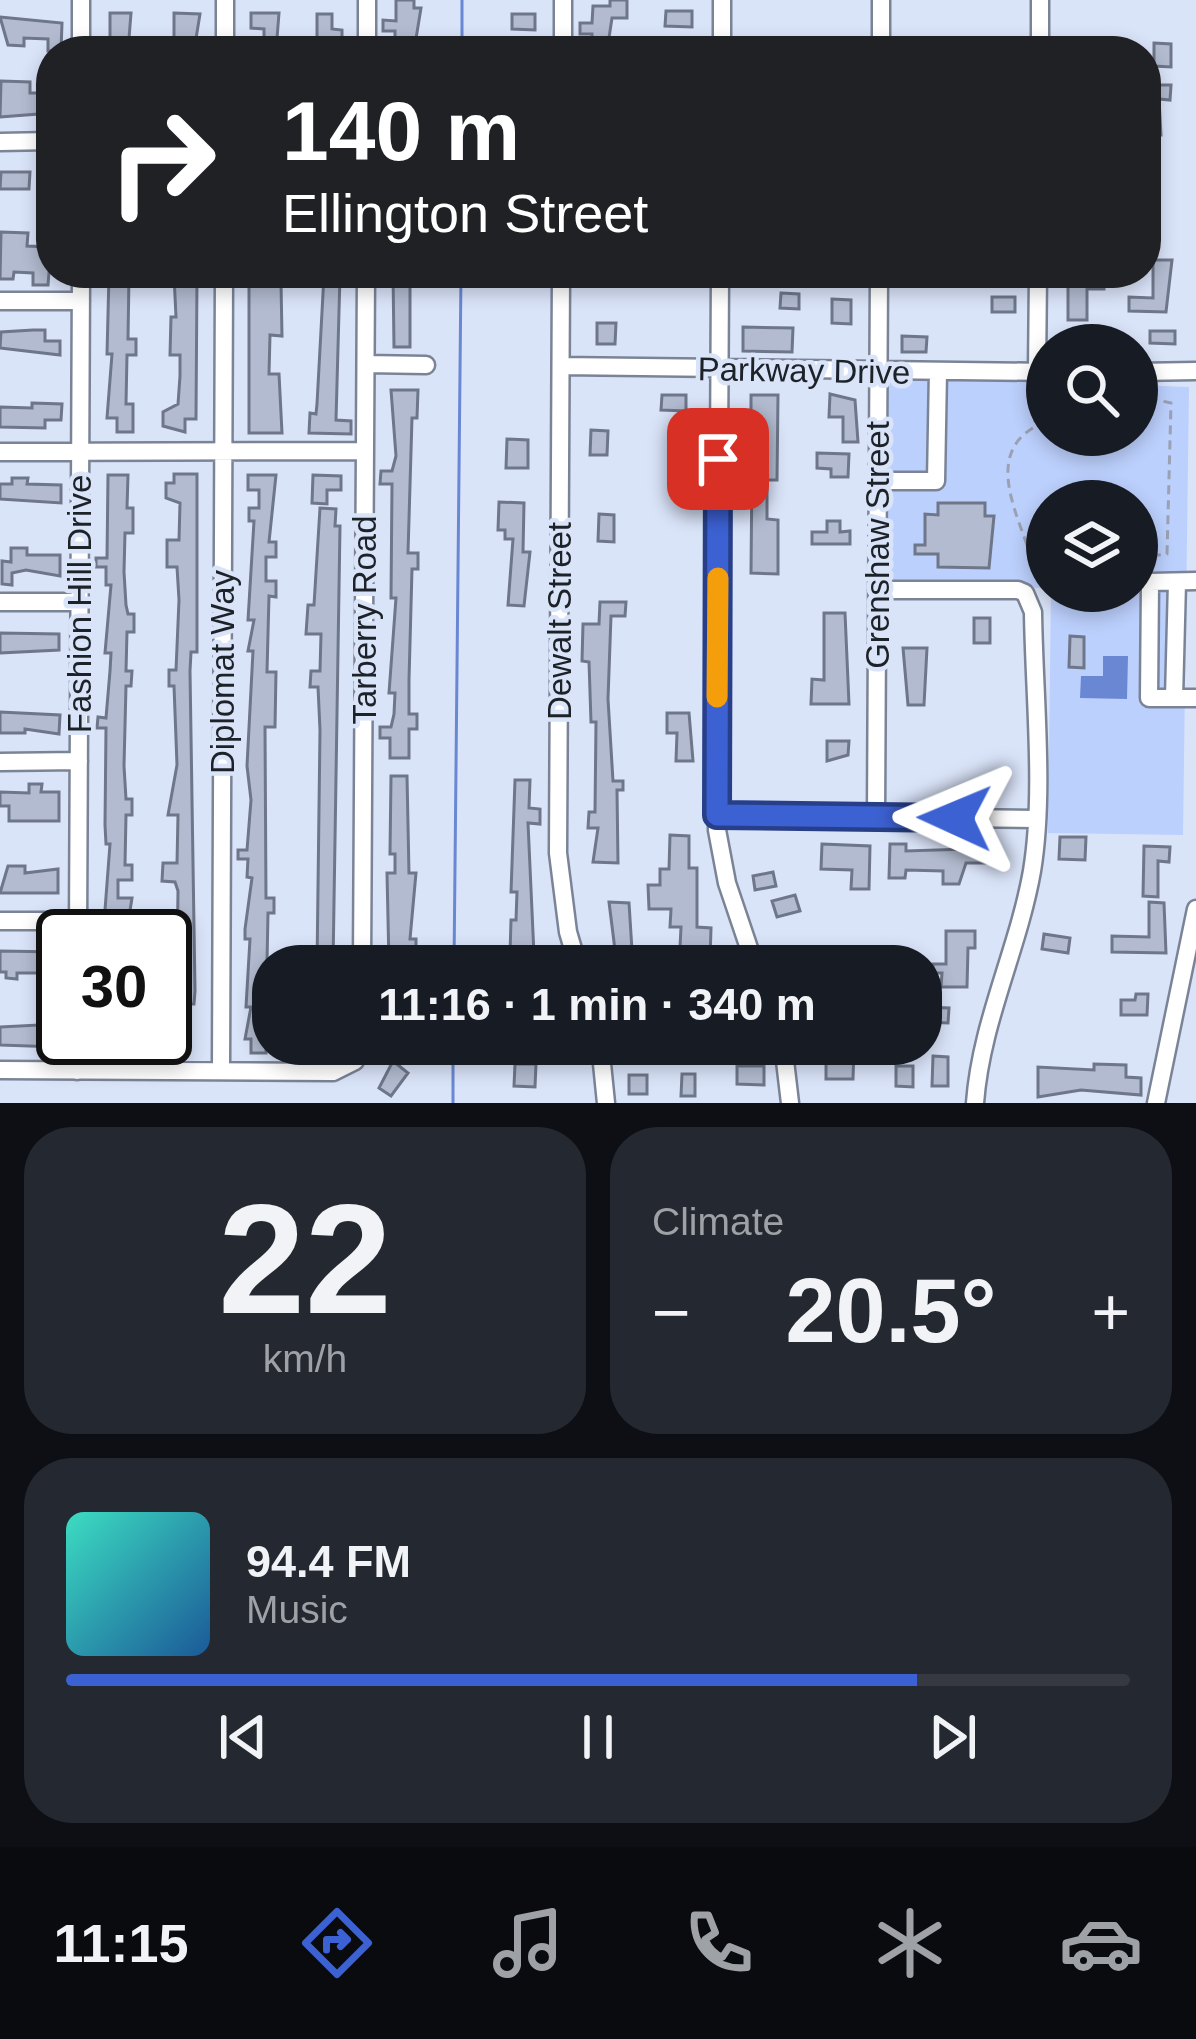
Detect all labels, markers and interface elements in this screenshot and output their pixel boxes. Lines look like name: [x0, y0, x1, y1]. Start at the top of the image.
icon: right: [84, 84, 240, 240]
text: 140 m: [282, 84, 520, 178]
text: Ellington Street: [282, 183, 648, 243]
map controls: [1026, 324, 1158, 612]
button: search: [1026, 324, 1158, 456]
street label: Parkway Drive: [697, 350, 911, 391]
pin: [667, 408, 769, 510]
street label: Grenshaw Street: [859, 421, 896, 669]
icon: arrive: [685, 426, 751, 492]
street label: Fashion Hill Drive: [61, 475, 98, 733]
button: layers: [1026, 480, 1158, 612]
street label: Tarberry Road: [346, 515, 383, 725]
street label: Dewalt Street: [541, 522, 578, 720]
street label: Diplomat Way: [204, 569, 241, 774]
position arrow: [892, 755, 1018, 881]
speed limit sign: 30: [36, 909, 192, 1065]
text: 11:16 · 1 min · 340 m: [378, 979, 816, 1030]
text: 22: [218, 1172, 392, 1346]
text: Climate: [652, 1200, 784, 1243]
text: 20.5°: [785, 1261, 997, 1361]
text: −: [652, 1275, 691, 1349]
text: +: [1091, 1275, 1130, 1349]
text: km/h: [263, 1337, 347, 1380]
text: 94.4 FM: [246, 1536, 411, 1587]
text: Music: [246, 1588, 348, 1631]
icon: previous: [210, 1704, 276, 1770]
icon: pause: [565, 1704, 631, 1770]
icon: next: [920, 1704, 986, 1770]
icon: directions: [295, 1901, 379, 1985]
icon: music: [486, 1901, 570, 1985]
icon: phone: [677, 1901, 761, 1985]
icon: climate: [868, 1901, 952, 1985]
icon: car: [1059, 1901, 1143, 1985]
text: 11:15: [53, 1913, 189, 1973]

